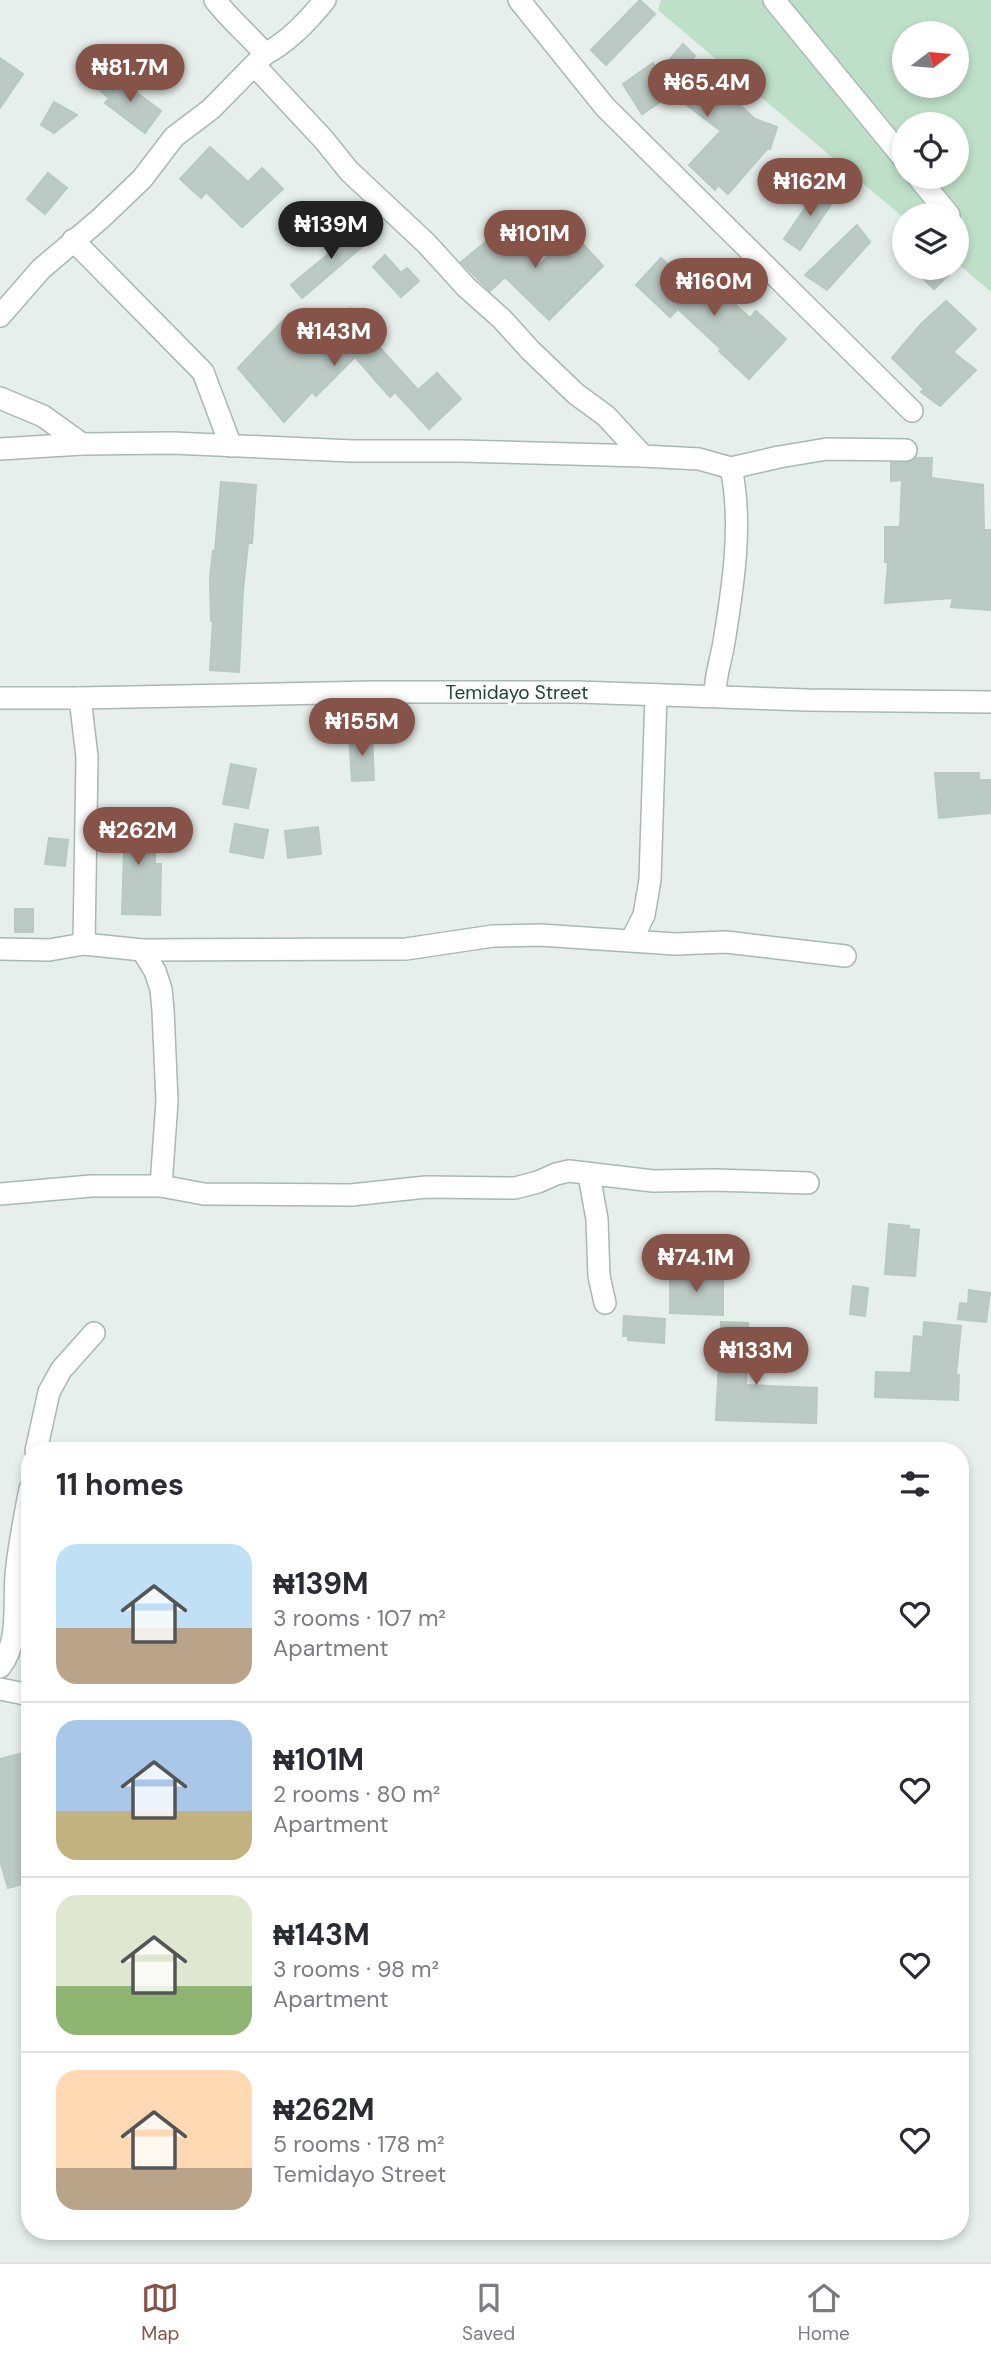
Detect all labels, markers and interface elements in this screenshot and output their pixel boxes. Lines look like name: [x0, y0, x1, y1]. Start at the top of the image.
north arrow: [892, 21, 970, 98]
map controls: [892, 21, 969, 280]
pin: ₦81.7M: [73, 44, 187, 104]
text: ₦81.7M: [92, 52, 168, 82]
pin: ₦65.4M: [650, 60, 764, 119]
text: ₦65.4M: [664, 67, 750, 97]
button: locate: [892, 112, 969, 189]
pin: ₦162M: [761, 158, 859, 218]
text: ₦162M: [774, 166, 846, 196]
pin: ₦139M: [282, 202, 380, 261]
button: layers: [892, 203, 969, 280]
text: ₦139M: [294, 209, 368, 239]
pin: ₦101M: [486, 210, 584, 270]
text: ₦101M: [500, 218, 570, 248]
pin: ₦160M: [665, 258, 763, 318]
text: ₦160M: [676, 266, 752, 296]
pin: ₦143M: [285, 308, 383, 368]
text: ₦143M: [297, 316, 371, 346]
street label: Temidayo Street: [445, 680, 589, 705]
pin: ₦155M: [313, 698, 411, 758]
text: ₦155M: [325, 706, 399, 736]
pin: ₦262M: [89, 808, 187, 867]
text: ₦262M: [99, 815, 177, 845]
pin: ₦74.1M: [639, 1234, 753, 1294]
text: ₦74.1M: [658, 1242, 734, 1272]
pin: ₦133M: [707, 1328, 805, 1387]
text: ₦133M: [719, 1335, 793, 1365]
text: 11 homes: [56, 1465, 184, 1504]
icon: filters: [896, 1465, 934, 1503]
text: ₦139M: [273, 1564, 369, 1603]
icon: home: [112, 1572, 196, 1656]
icon: heart: [896, 1595, 934, 1633]
text: 3 rooms · 107 m²: [273, 1603, 446, 1633]
text: Apartment: [273, 1633, 388, 1663]
text: ₦101M: [273, 1740, 364, 1779]
icon: home: [112, 1748, 196, 1832]
icon: heart: [896, 1771, 934, 1809]
text: 2 rooms · 80 m²: [273, 1779, 440, 1809]
text: Apartment: [273, 1809, 388, 1839]
text: ₦143M: [273, 1915, 370, 1954]
icon: home: [112, 1923, 196, 2007]
icon: heart: [896, 1946, 934, 1984]
text: 3 rooms · 98 m²: [273, 1954, 439, 1984]
text: Apartment: [273, 1984, 388, 2014]
text: ₦262M: [273, 2090, 375, 2129]
icon: home: [112, 2098, 196, 2182]
icon: heart: [896, 2121, 934, 2159]
text: 5 rooms · 178 m²: [273, 2129, 445, 2159]
text: Temidayo Street: [273, 2159, 446, 2189]
tab: Map: [141, 2279, 179, 2346]
tab: Saved: [462, 2279, 515, 2346]
tab: Home: [798, 2279, 850, 2346]

